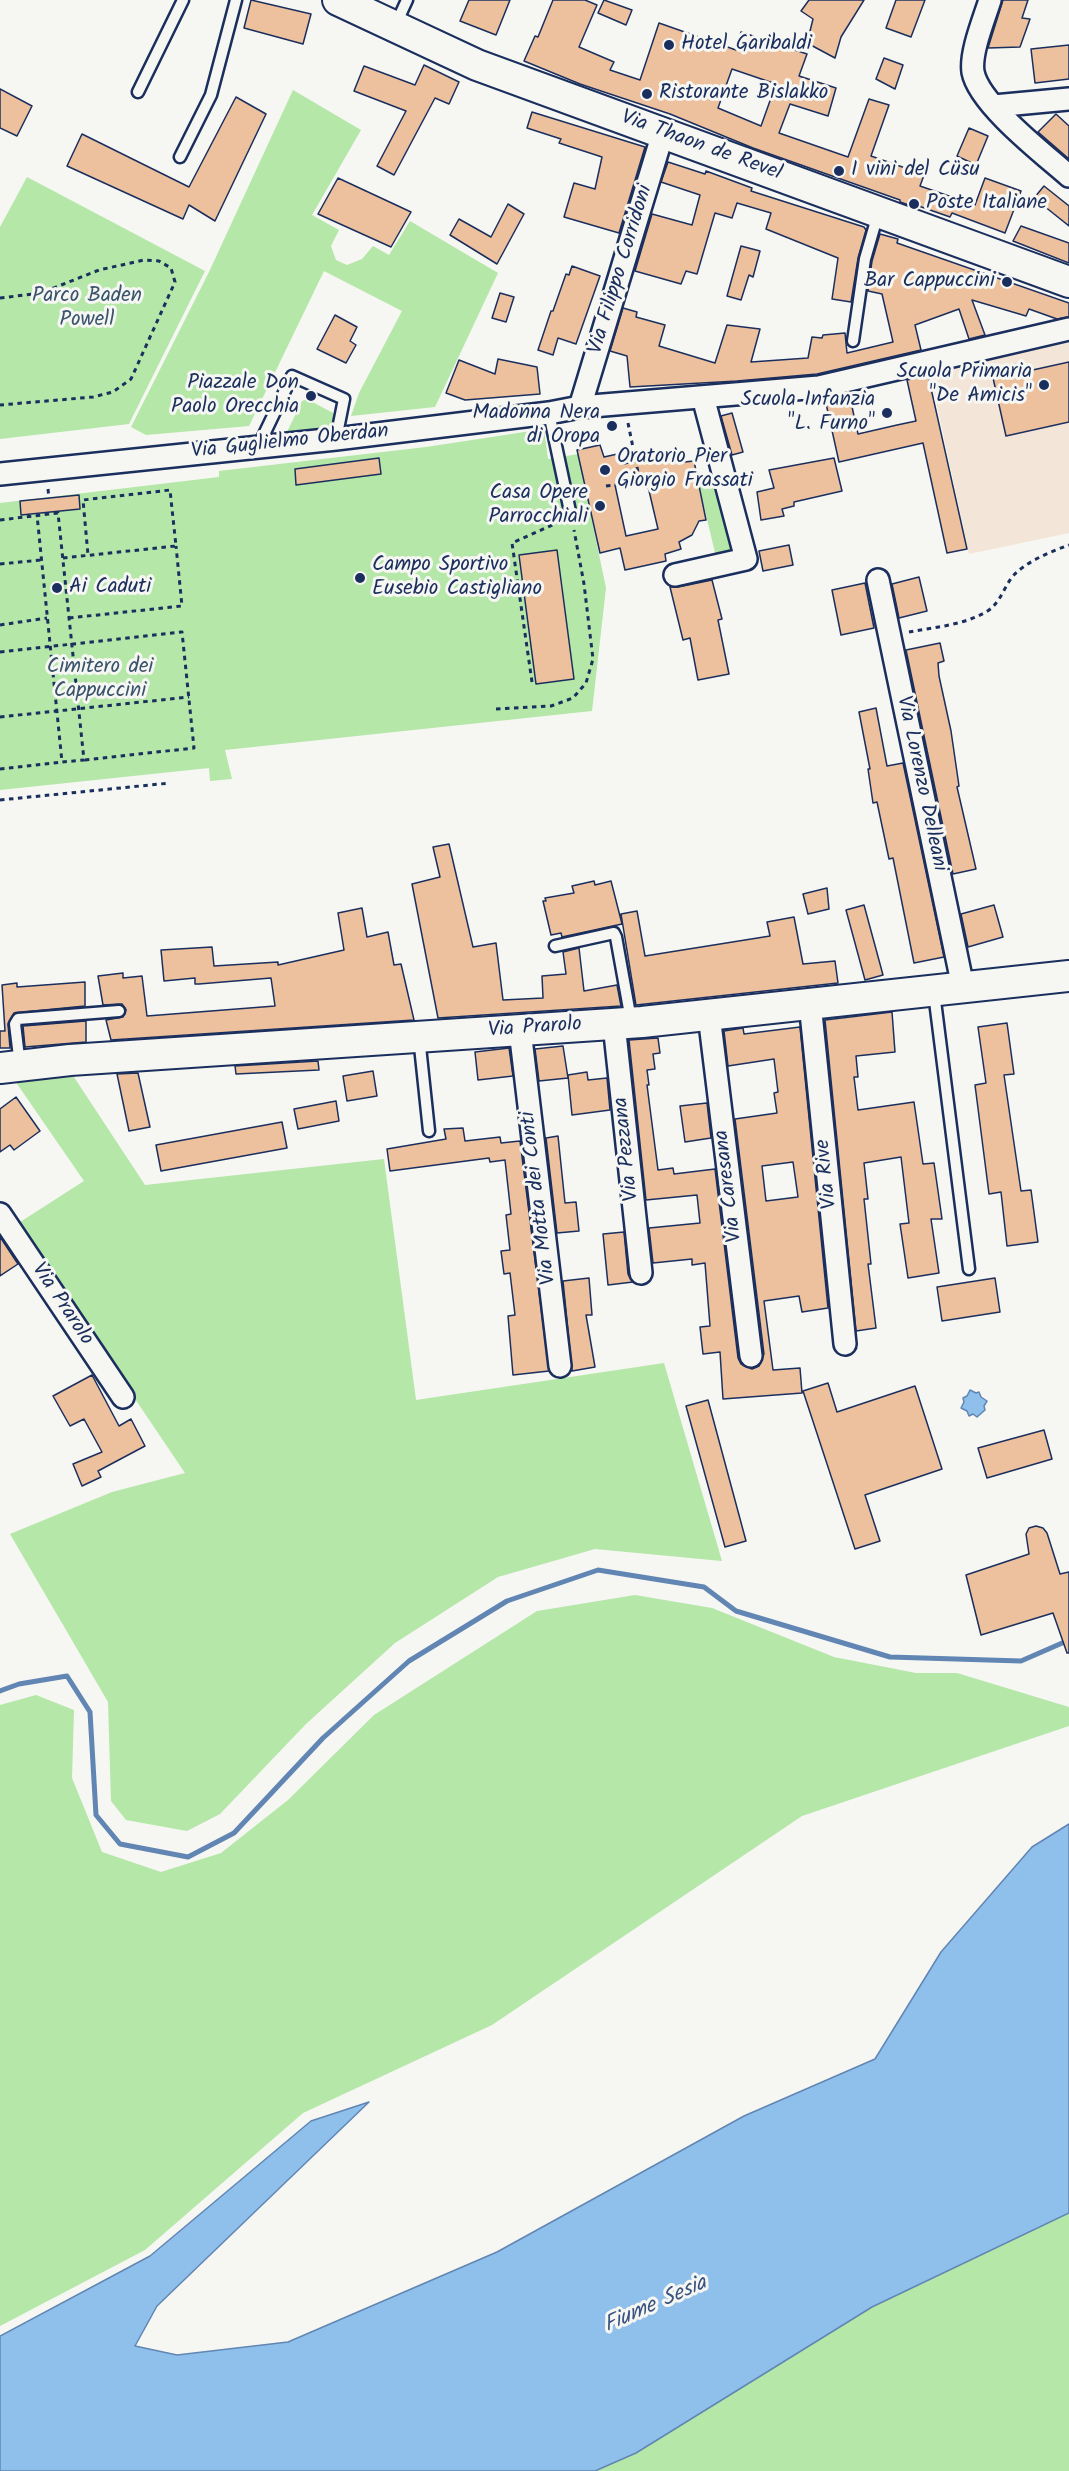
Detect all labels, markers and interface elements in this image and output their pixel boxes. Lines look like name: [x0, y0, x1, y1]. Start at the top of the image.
place label: Hotel Garibaldi: [681, 32, 812, 58]
marker: Hotel Garibaldi: [662, 38, 676, 52]
place label: Ristorante Bislakko: [659, 81, 828, 107]
marker: Ristorante Bislakko: [640, 87, 654, 101]
street label: Via Thaon de Revel: [617, 106, 785, 188]
place label: I vini del Cüsu: [851, 158, 980, 184]
marker: I vini del Cüsu: [832, 164, 846, 178]
street label: Via Filippo Corridoni: [584, 182, 660, 358]
place label: Poste Italiane: [926, 191, 1047, 217]
marker: Poste Italiane: [907, 197, 921, 211]
place label: Bar Cappuccini: [864, 269, 995, 295]
marker: Bar Cappuccini: [1000, 275, 1014, 289]
park label: Parco Baden Powell: [32, 284, 142, 334]
place label: Scuola Primaria "De Amicis": [897, 360, 1032, 410]
place label: Piazzale Don Paolo Orecchia: [171, 371, 299, 421]
marker: Scuola Primaria "De Amicis": [1037, 378, 1051, 392]
place label: Scuola Infanzia "L. Furno": [741, 388, 875, 438]
marker: Piazzale Don Paolo Orecchia: [304, 389, 318, 403]
place label: Madonna Nera di Oropa: [472, 401, 600, 451]
marker: Scuola Infanzia "L. Furno": [880, 406, 894, 420]
marker: Madonna Nera di Oropa: [605, 419, 619, 433]
street label: Via Guglielmo Oberdan: [190, 420, 390, 466]
place label: Oratorio Pier Giorgio Frassati: [617, 445, 753, 495]
marker: Oratorio Pier Giorgio Frassati: [598, 463, 612, 477]
place label: Casa Opere Parrocchiali: [488, 481, 588, 531]
marker: Casa Opere Parrocchiali: [593, 499, 607, 513]
place label: Campo Sportivo Eusebio Castigliano: [372, 553, 542, 603]
marker: Campo Sportivo Eusebio Castigliano: [353, 571, 367, 585]
place label: Ai Caduti: [69, 575, 151, 601]
marker: Ai Caduti: [50, 581, 64, 595]
park label: Cimitero dei Cappuccini: [47, 655, 153, 705]
street label: Via Lorenzo Delleani: [889, 694, 951, 874]
street label: Via Prarolo: [487, 1013, 583, 1045]
street label: Via Pezzana: [610, 1096, 646, 1202]
street label: Via Motta dei Conti: [517, 1110, 563, 1286]
street label: Via Caresana: [711, 1128, 749, 1244]
street label: Via Rive: [812, 1138, 844, 1210]
street label: Via Prarolo: [24, 1259, 98, 1351]
water label: Fiume Sesia: [600, 2272, 712, 2340]

